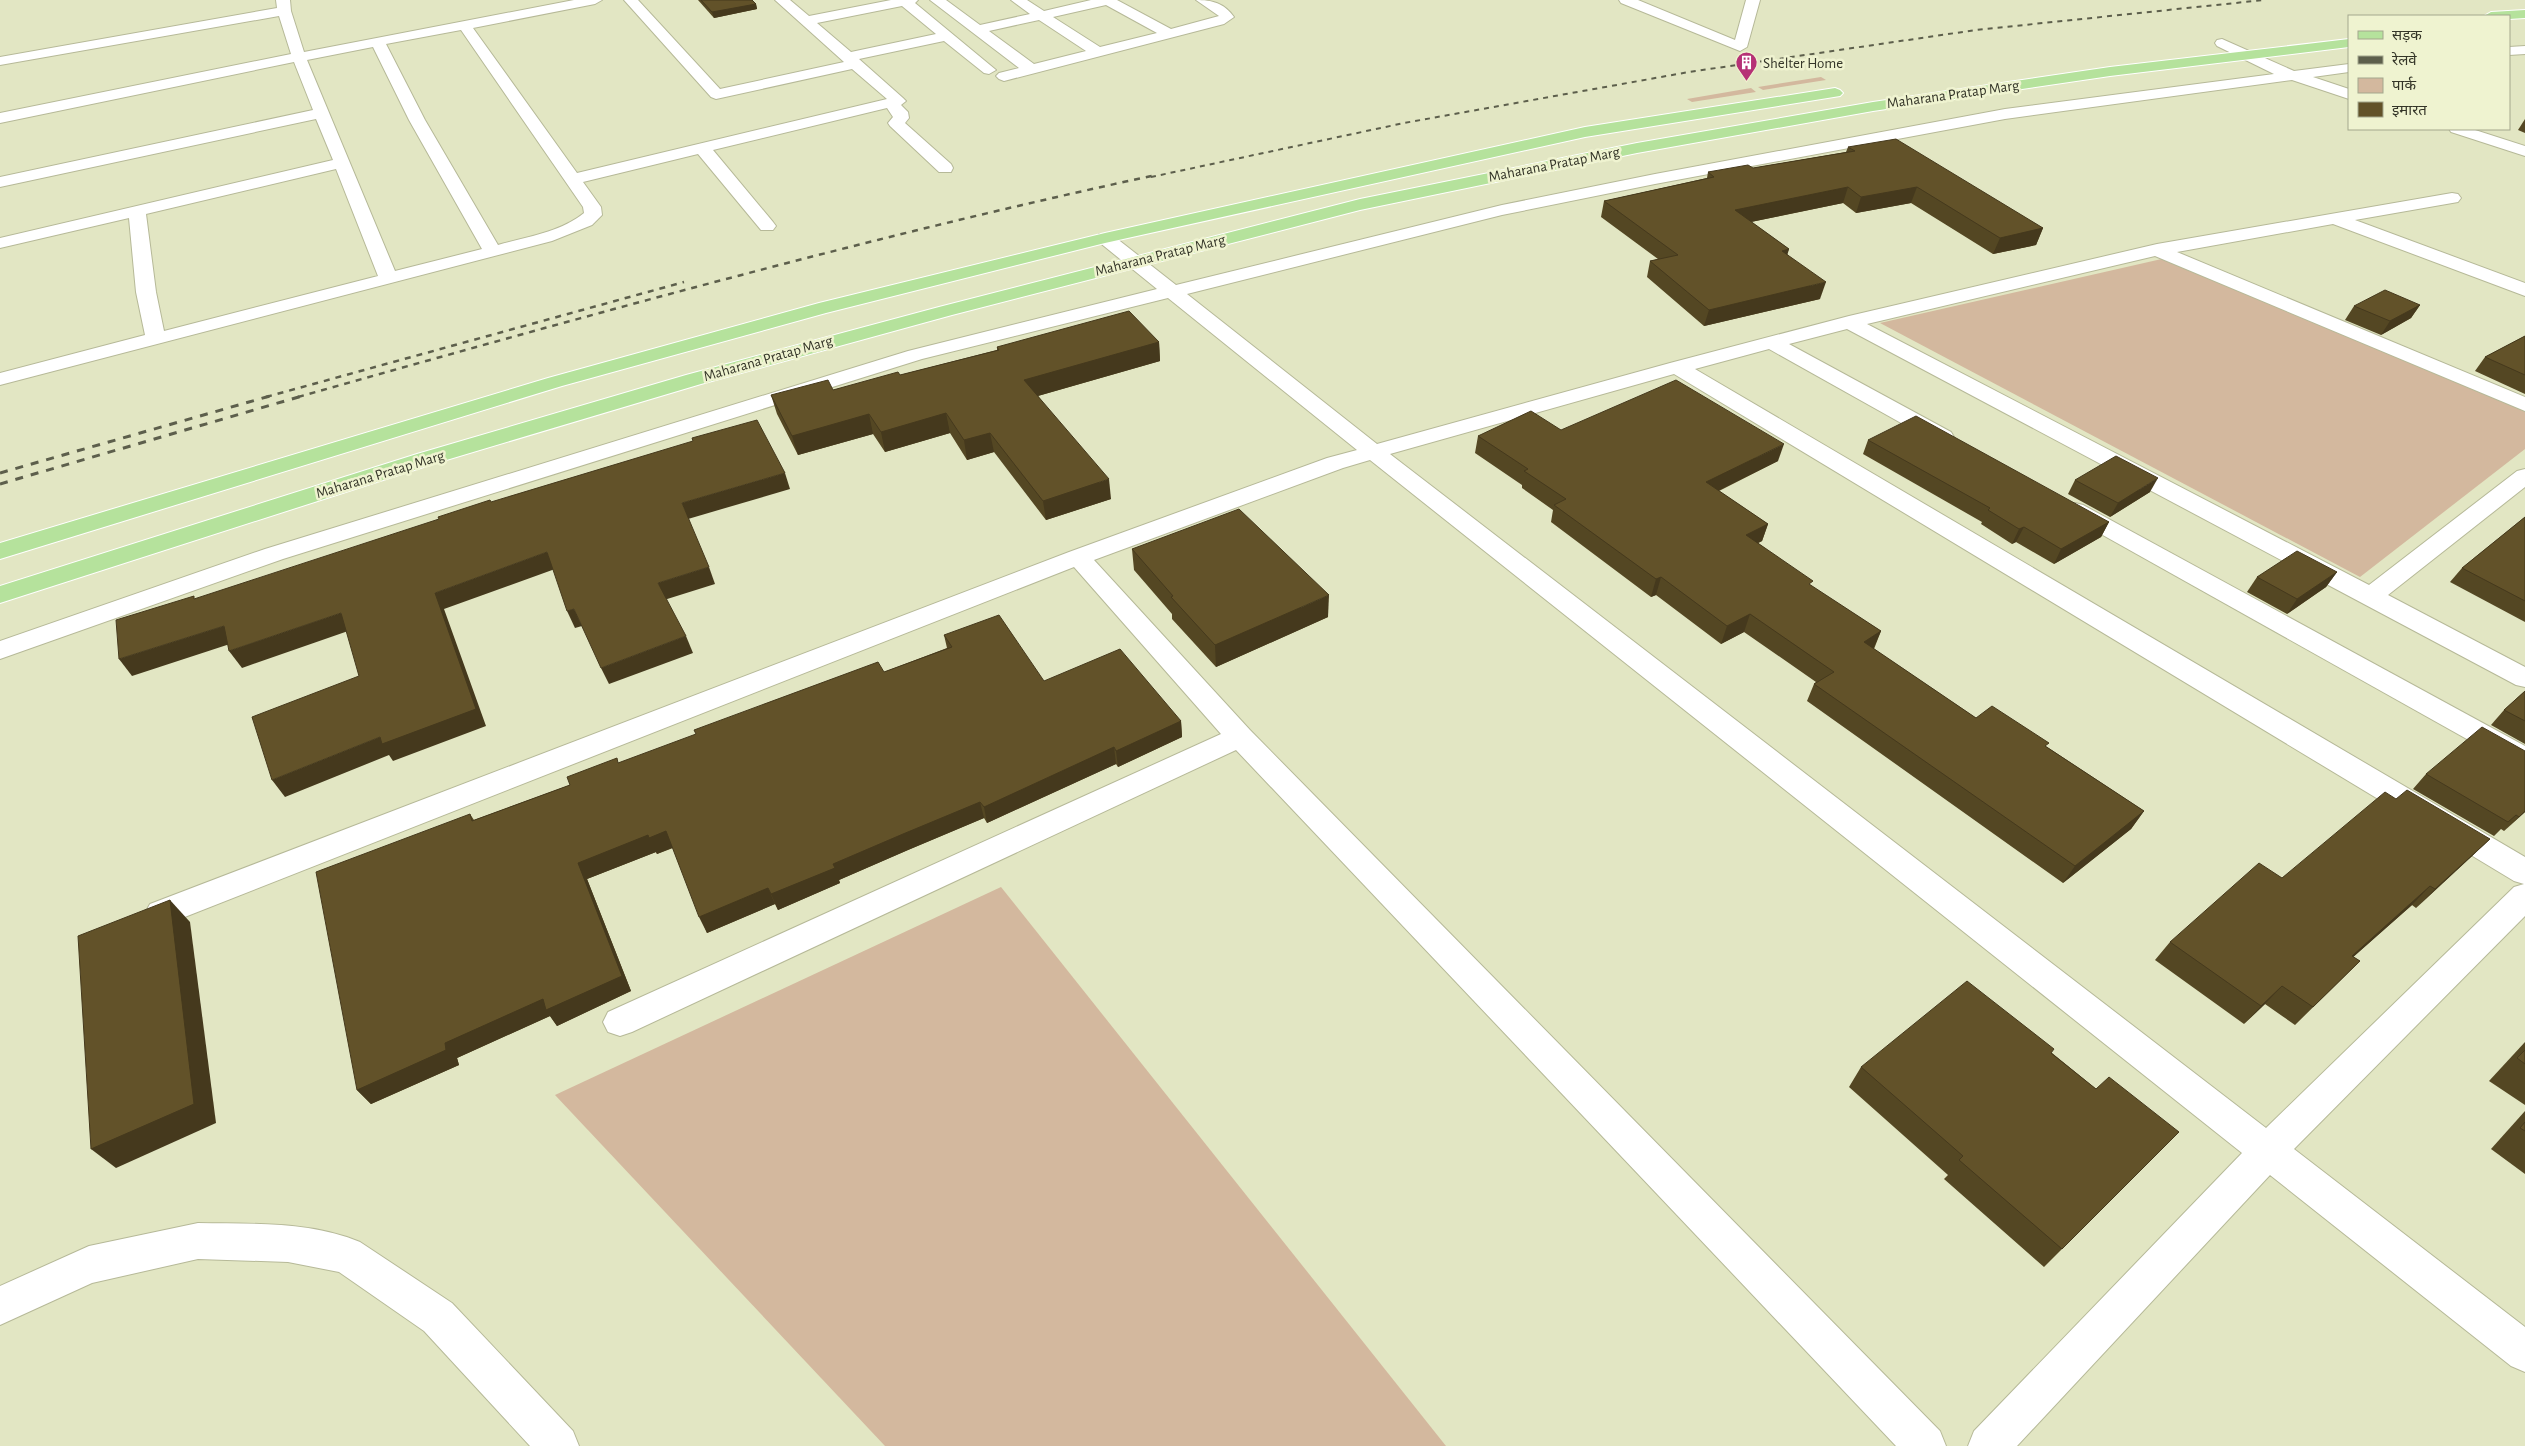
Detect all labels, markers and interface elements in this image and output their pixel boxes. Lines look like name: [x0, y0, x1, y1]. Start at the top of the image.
legend: [2348, 15, 2510, 130]
text: सड़क: [2392, 28, 2422, 43]
building icon: Shelter Home: [1735, 51, 1759, 82]
text: रेलवे: [2391, 51, 2417, 68]
place label: Shelter Home: [1763, 56, 1843, 71]
text: पार्क: [2392, 76, 2416, 93]
street label: Maharana Pratap Marg: [1886, 78, 2021, 111]
text: इमारत: [2392, 103, 2427, 118]
street label: Maharana Pratap Marg: [1487, 144, 1622, 185]
street label: Maharana Pratap Marg: [1094, 232, 1227, 279]
street label: Maharana Pratap Marg: [702, 333, 835, 384]
street label: Maharana Pratap Marg: [314, 448, 447, 501]

